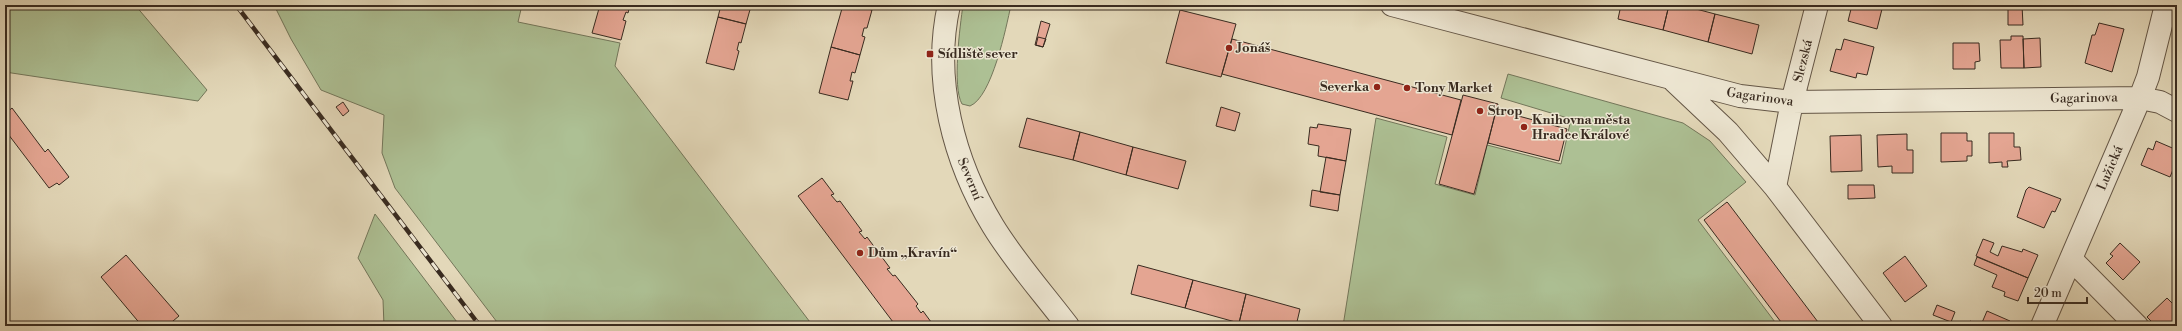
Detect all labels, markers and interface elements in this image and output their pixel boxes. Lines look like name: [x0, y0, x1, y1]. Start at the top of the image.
street label: Slezská: [1790, 38, 1816, 84]
place label: Jonáš: [1235, 40, 1271, 56]
marker: Jonáš: [1224, 43, 1234, 53]
place label: Sídliště sever: [938, 46, 1018, 62]
marker: Sídliště sever: [925, 49, 935, 59]
place label: Severka: [1320, 79, 1370, 95]
place label: Tony Market: [1415, 80, 1493, 96]
marker: Severka: [1372, 82, 1382, 92]
marker: Tony Market: [1402, 83, 1412, 93]
street label: Gagarinova: [1725, 84, 1795, 110]
street label: Gagarinova: [2050, 89, 2118, 107]
place label: Strop: [1488, 103, 1523, 119]
marker: Strop: [1475, 106, 1485, 116]
place label: Knihovna města Hradce Králové: [1532, 112, 1631, 143]
marker: Knihovna města Hradce Králové: [1519, 122, 1529, 132]
street label: Lužická: [2093, 143, 2127, 193]
street label: Severní: [954, 155, 986, 203]
place label: Dům „Kravín“: [868, 245, 957, 261]
marker: Dům „Kravín“: [855, 248, 865, 258]
scale bar: [2028, 279, 2087, 305]
text: 20 m: [2034, 286, 2062, 301]

